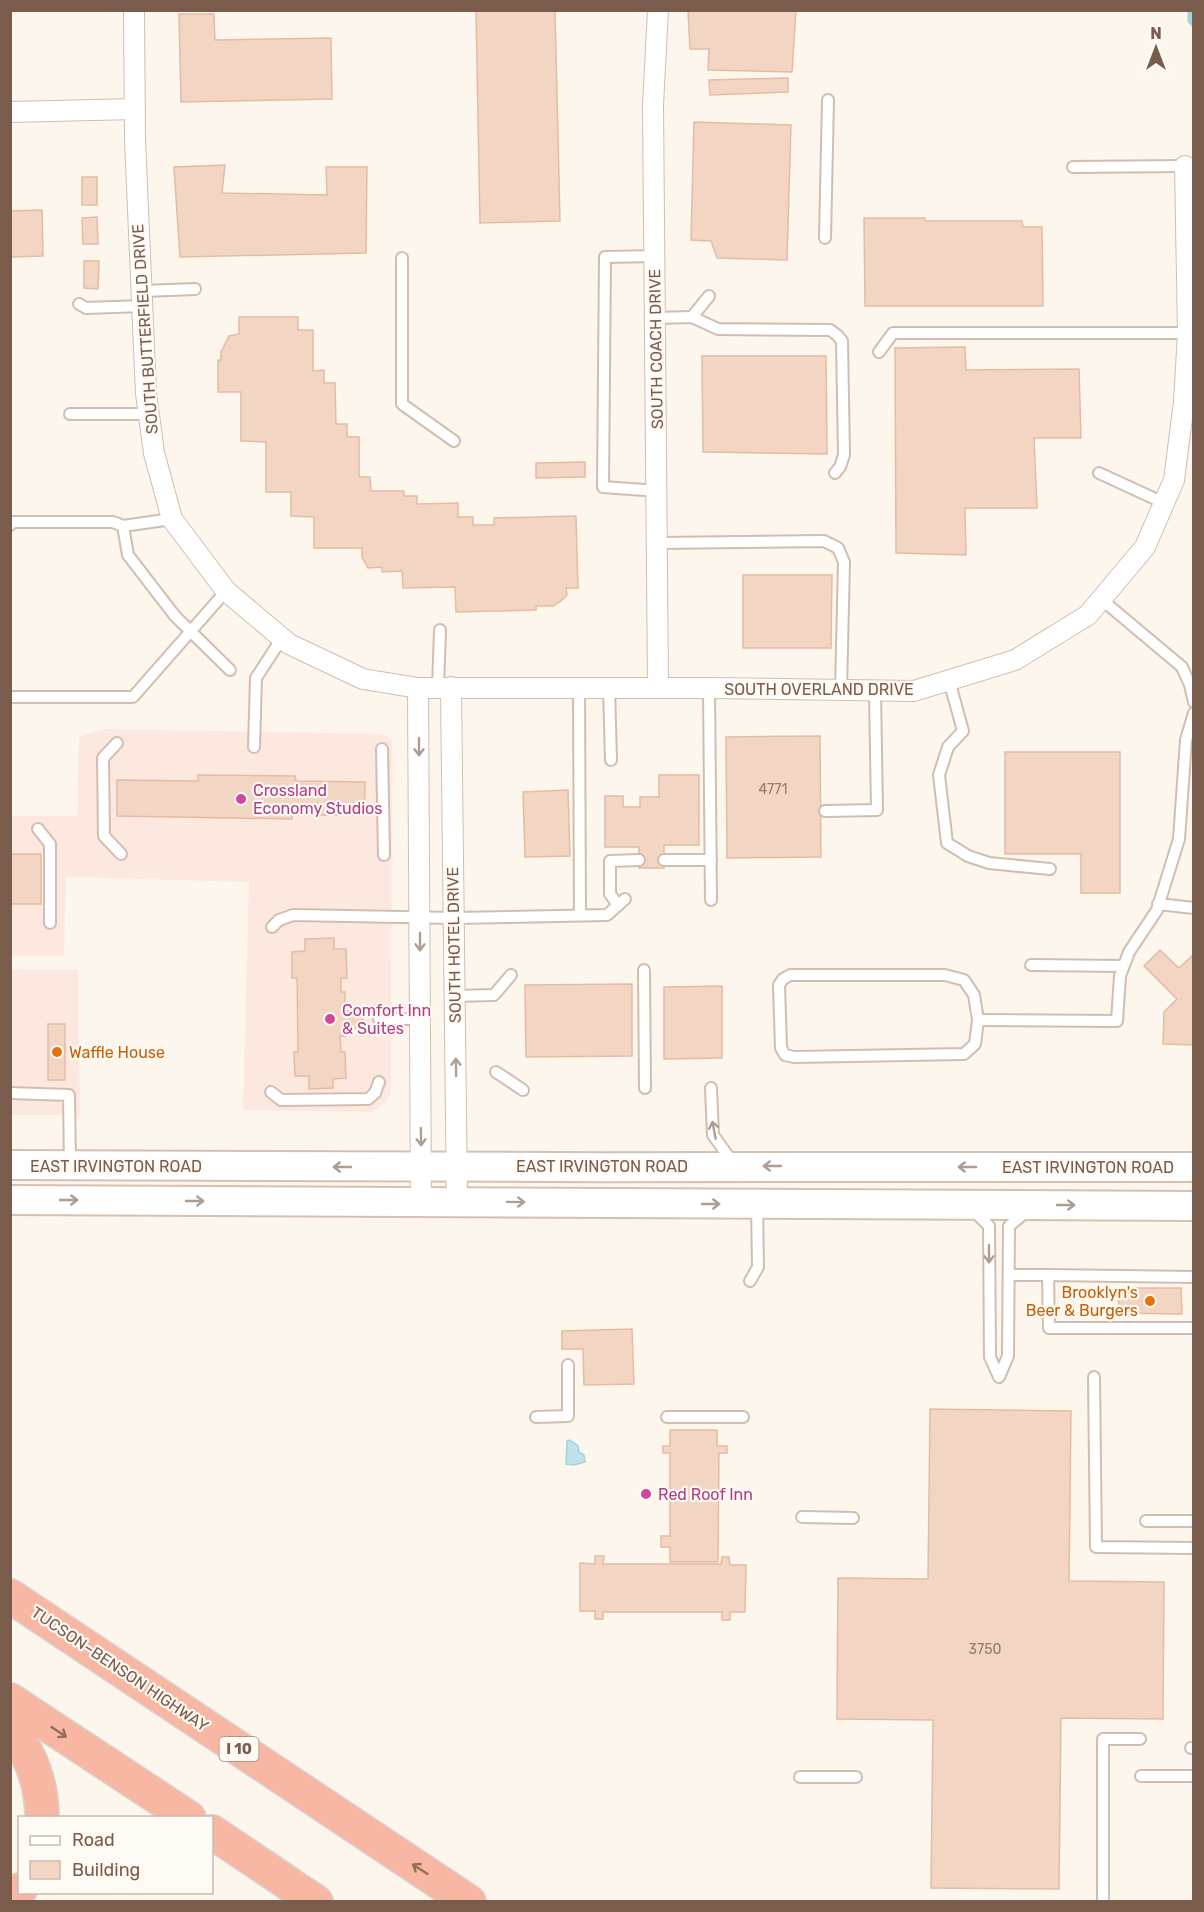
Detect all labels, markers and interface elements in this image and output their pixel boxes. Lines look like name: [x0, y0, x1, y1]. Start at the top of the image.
north arrow: [1126, 18, 1186, 78]
text: N: [1150, 24, 1162, 43]
street label: SOUTH BUTTERFIELD DRIVE: [128, 223, 162, 435]
street label: SOUTH COACH DRIVE: [645, 269, 667, 429]
street label: SOUTH OVERLAND DRIVE: [724, 680, 914, 699]
one-way arrow: [413, 736, 425, 756]
place label: Crossland Economy Studios: [253, 781, 382, 818]
house number: 4771: [759, 781, 787, 798]
marker: Crossland Economy Studios: [234, 792, 248, 806]
street label: SOUTH HOTEL DRIVE: [443, 867, 465, 1023]
one-way arrow: [414, 931, 426, 951]
place label: Comfort Inn & Suites: [342, 1001, 431, 1038]
marker: Comfort Inn & Suites: [323, 1012, 337, 1026]
place label: Waffle House: [69, 1043, 165, 1062]
marker: Waffle House: [50, 1045, 64, 1059]
one-way arrow: [450, 1057, 462, 1077]
one-way arrow: [708, 1121, 719, 1140]
one-way arrow: [415, 1126, 427, 1146]
street label: EAST IRVINGTON ROAD: [30, 1157, 202, 1176]
street label: EAST IRVINGTON ROAD: [516, 1157, 688, 1176]
street label: EAST IRVINGTON ROAD: [1002, 1158, 1174, 1177]
one-way arrow: [763, 1160, 783, 1172]
one-way arrow: [332, 1161, 352, 1173]
one-way arrow: [958, 1161, 978, 1173]
one-way arrow: [58, 1195, 78, 1206]
one-way arrow: [185, 1195, 205, 1207]
one-way arrow: [505, 1197, 525, 1208]
one-way arrow: [700, 1198, 720, 1210]
one-way arrow: [1056, 1200, 1076, 1211]
one-way arrow: [983, 1244, 995, 1264]
place label: Brooklyn's Beer & Burgers: [1026, 1283, 1138, 1320]
marker: Brooklyn's Beer & Burgers: [1143, 1294, 1157, 1308]
place label: Red Roof Inn: [658, 1485, 753, 1504]
marker: Red Roof Inn: [639, 1487, 653, 1501]
street label: TUCSON–BENSON HIGHWAY: [28, 1602, 212, 1736]
house number: 3750: [969, 1641, 1002, 1658]
one-way arrow: [51, 1726, 67, 1738]
road number: I 10: [220, 1737, 258, 1761]
legend: [18, 1816, 213, 1894]
text: Road: [72, 1829, 115, 1851]
text: Building: [72, 1859, 140, 1881]
one-way arrow: [412, 1863, 429, 1875]

